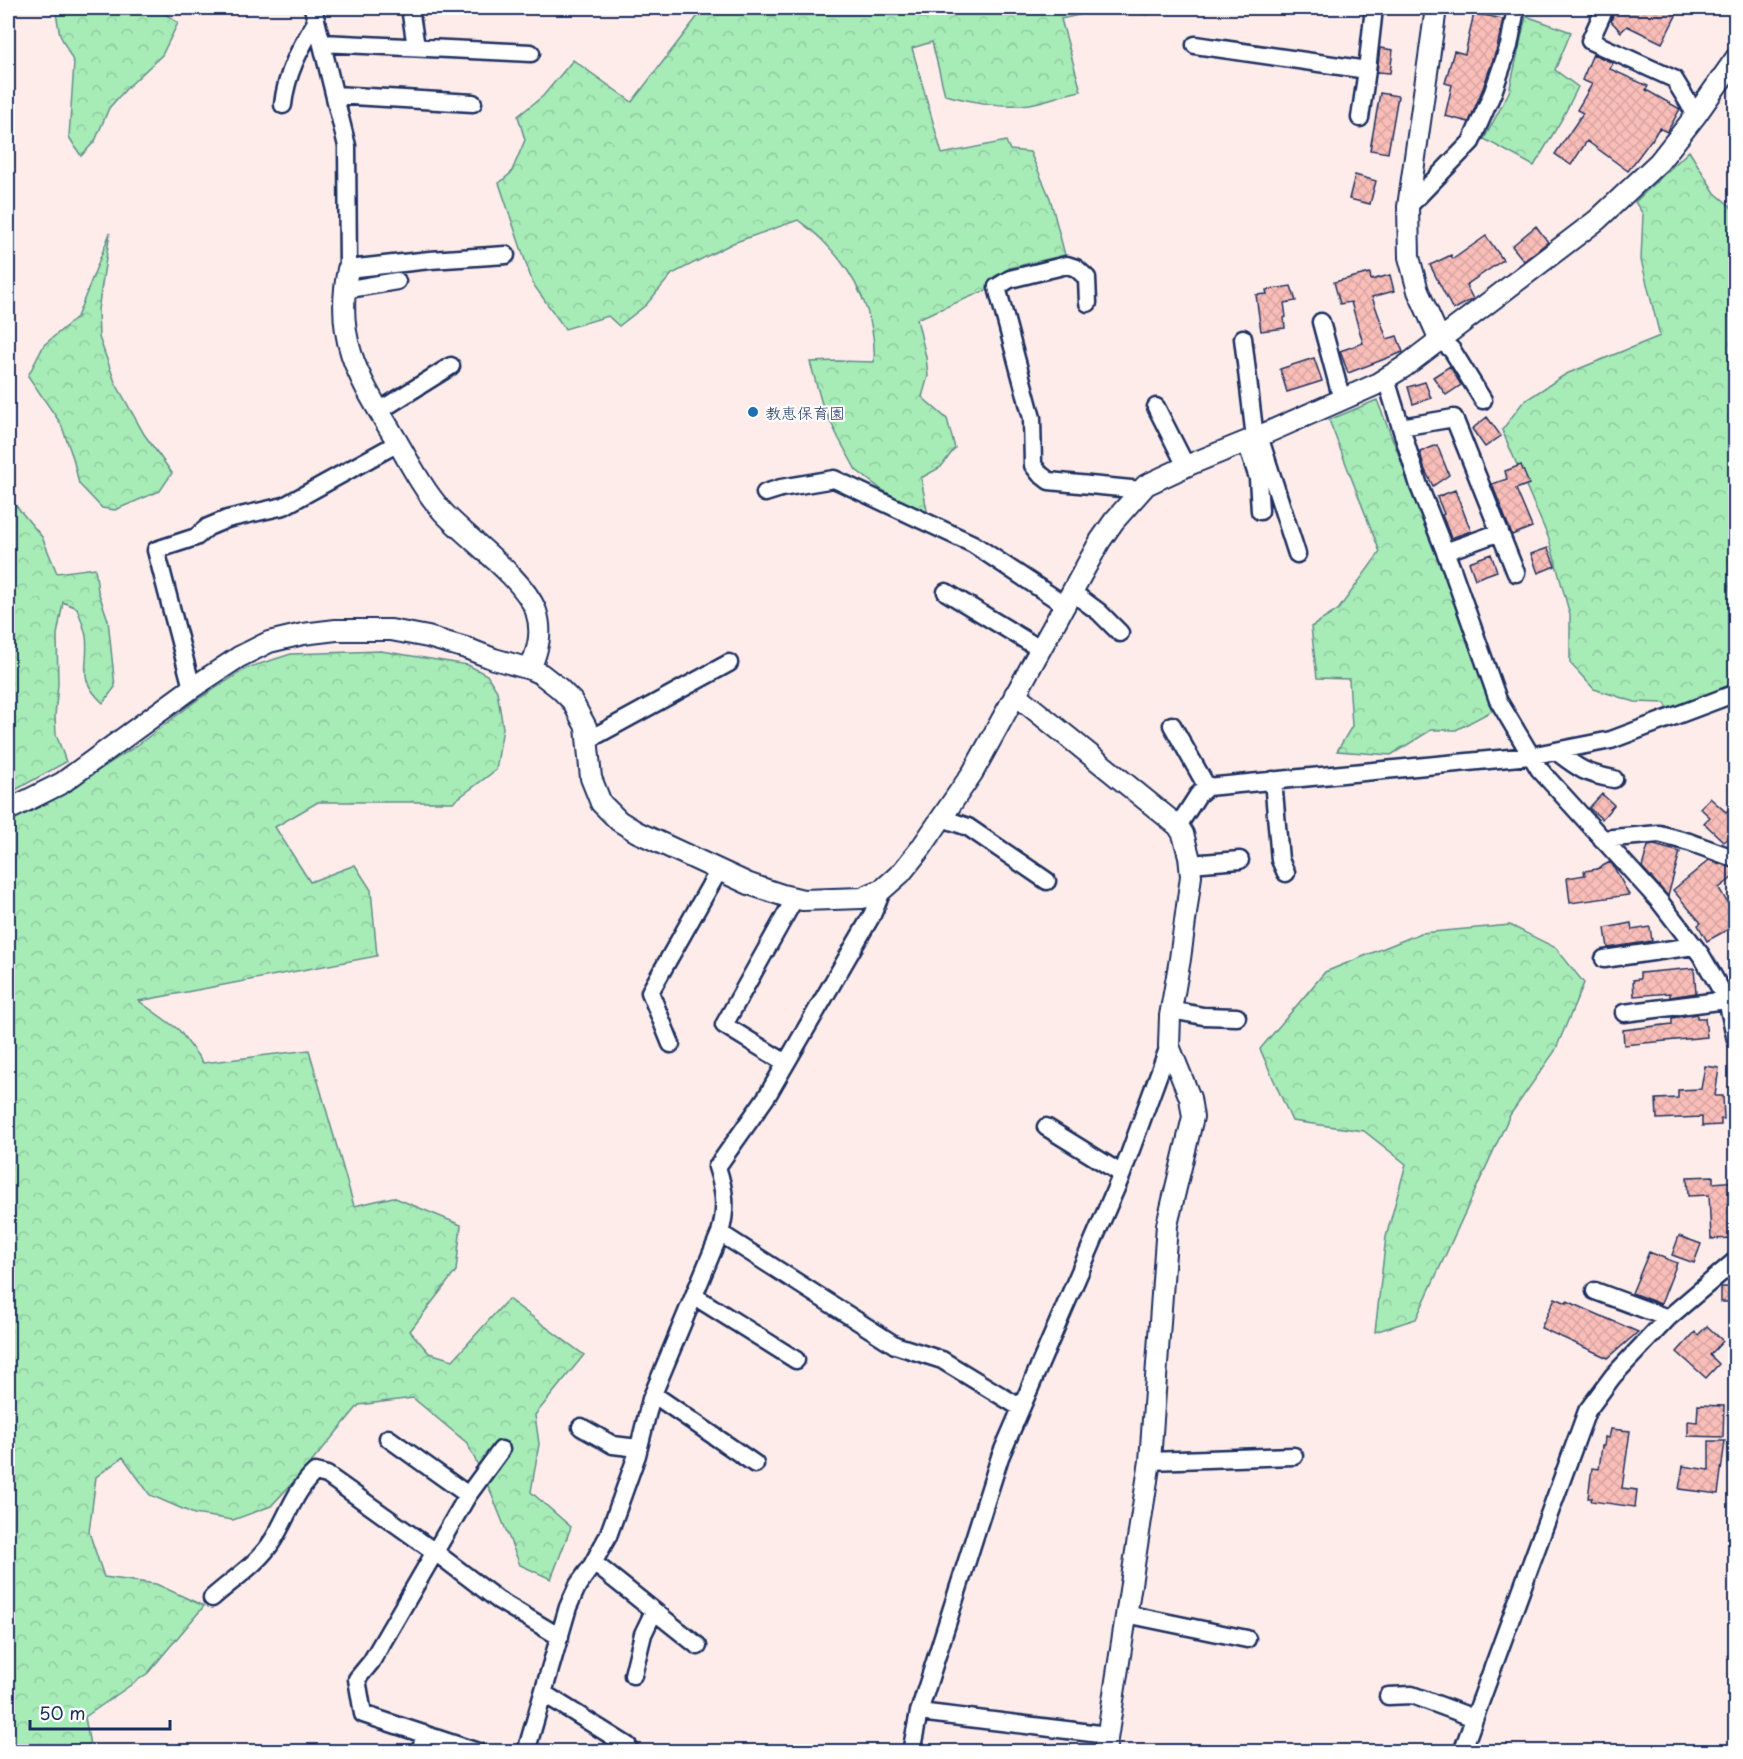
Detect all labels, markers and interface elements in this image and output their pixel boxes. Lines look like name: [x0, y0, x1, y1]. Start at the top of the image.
place label: 教恵保育園: [765, 400, 845, 424]
marker: 教恵保育園: [746, 405, 760, 419]
scale bar: [30, 1693, 170, 1731]
text: 50 m: [39, 1699, 86, 1726]

